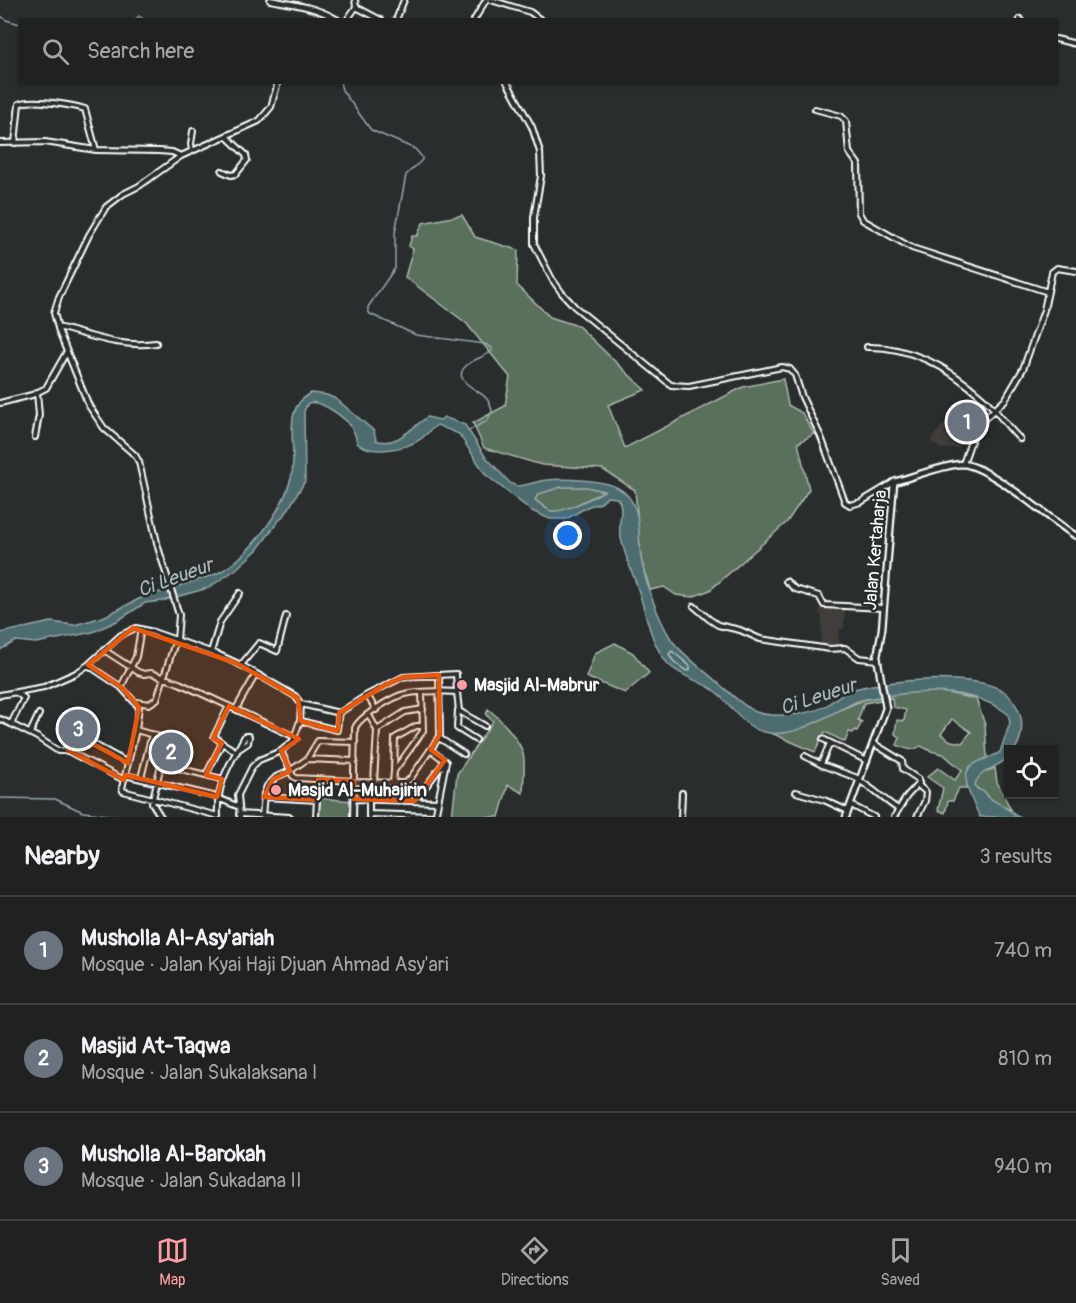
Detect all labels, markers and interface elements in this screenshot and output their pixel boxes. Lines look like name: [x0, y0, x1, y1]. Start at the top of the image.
search box: [18, 18, 1058, 84]
icon: search: [39, 35, 72, 68]
text: Search here: [87, 37, 194, 65]
pin: 1: [948, 400, 986, 444]
street label: Jalan Kertaharja: [859, 489, 892, 611]
your location: [553, 521, 582, 550]
water label: Ci Leueur: [134, 551, 219, 603]
water label: Ci Leueur: [777, 672, 862, 720]
place label: Masjid Al-Mabrur: [474, 674, 600, 697]
marker: Masjid Al-Mabrur: [455, 678, 469, 692]
pin: 3: [58, 706, 98, 752]
pin: 2: [152, 730, 190, 774]
map controls: [1004, 745, 1058, 799]
button: locate: [1004, 745, 1058, 799]
place label: Masjid Al-Muhajirin: [288, 779, 427, 802]
marker: Masjid Al-Muhajirin: [269, 783, 283, 797]
text: Nearby: [24, 840, 100, 872]
text: 3 results: [980, 844, 1052, 869]
text: Musholla Al-Asy'ariah: [81, 924, 274, 952]
text: 1: [40, 938, 47, 963]
text: 740 m: [994, 938, 1052, 963]
text: Mosque · Jalan Kyai Haji Djuan Ahmad Asy'ari: [81, 952, 449, 977]
text: Masjid At-Taqwa: [81, 1032, 230, 1060]
text: 2: [38, 1046, 49, 1071]
text: 810 m: [998, 1046, 1052, 1071]
text: Mosque · Jalan Sukalaksana I: [81, 1060, 318, 1085]
text: Musholla Al-Barokah: [81, 1140, 266, 1168]
text: 3: [38, 1154, 49, 1179]
text: 940 m: [994, 1154, 1052, 1179]
text: Mosque · Jalan Sukadana II: [81, 1168, 302, 1193]
tab: Map: [156, 1234, 189, 1290]
tab: Directions: [501, 1234, 569, 1290]
tab: Saved: [880, 1234, 920, 1290]

